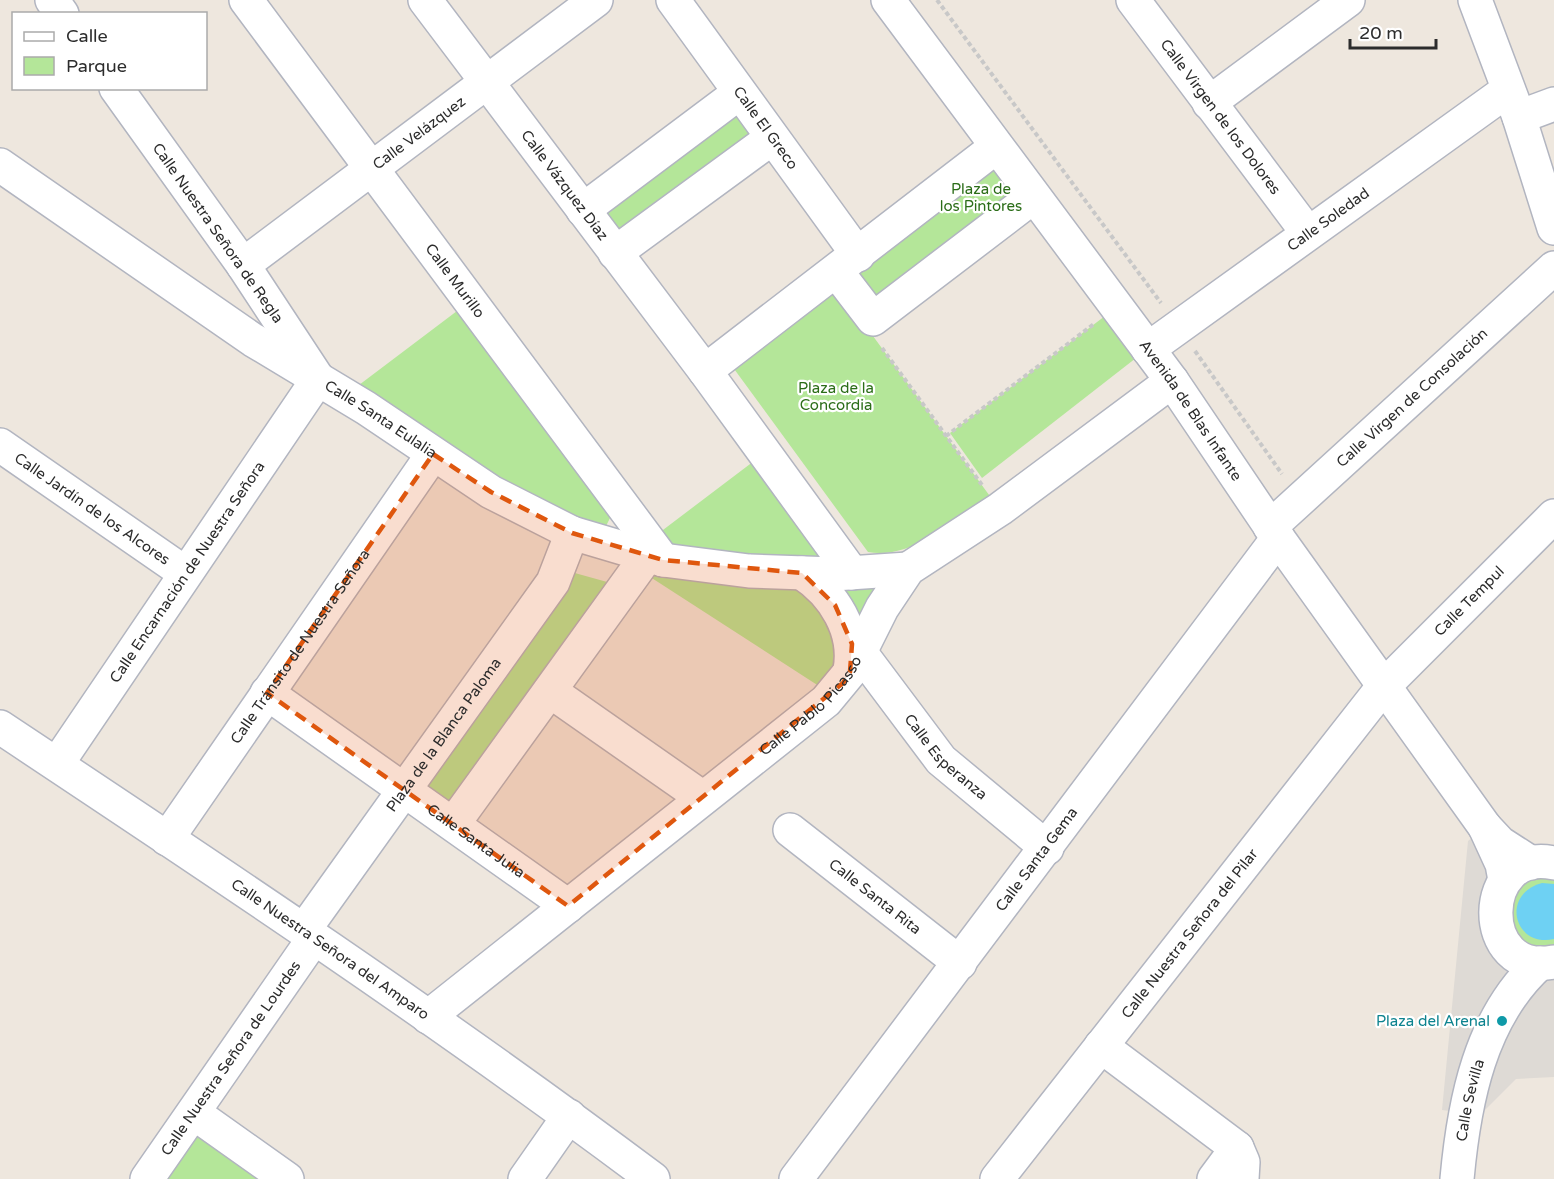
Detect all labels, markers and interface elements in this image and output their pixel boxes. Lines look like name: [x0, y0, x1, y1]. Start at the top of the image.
legend: [12, 12, 207, 90]
scale bar: [1350, 12, 1436, 50]
text: 20 m: [1359, 22, 1403, 44]
text: Calle: [66, 25, 108, 47]
street label: Calle Virgen de los Dolores: [1157, 36, 1285, 198]
text: Parque: [66, 55, 127, 77]
street label: Calle El Greco: [730, 83, 802, 173]
street label: Calle Velázquez: [369, 92, 469, 173]
street label: Calle Vázquez Díaz: [517, 126, 612, 244]
street label: Calle Nuestra Señora de Regla: [149, 139, 287, 327]
park label: Plaza de los Pintores: [940, 180, 1022, 215]
street label: Calle Soledad: [1284, 184, 1373, 255]
street label: Calle Murillo: [421, 240, 489, 322]
street label: Calle Virgen de Consolación: [1333, 324, 1491, 471]
street label: Avenida de Blas Infante: [1136, 336, 1246, 484]
street label: Calle Santa Eulalia: [321, 376, 440, 462]
park label: Plaza de la Concordia: [798, 379, 874, 414]
street label: Calle Jardín de los Alcores: [11, 449, 173, 569]
street label: Calle Encarnación de Nuestra Señora: [106, 458, 269, 686]
street label: Calle Tránsito de Nuestra Señora: [227, 546, 374, 747]
street label: Calle Tempul: [1430, 562, 1508, 640]
street label: Calle Pablo Picasso: [756, 653, 865, 759]
street label: Plaza de la Blanca Paloma: [382, 654, 505, 815]
street label: Calle Esperanza: [901, 710, 991, 804]
street label: Calle Santa Julia: [424, 800, 528, 882]
street label: Calle Santa Gema: [991, 804, 1081, 915]
street label: Calle Nuestra Señora del Pilar: [1117, 845, 1262, 1022]
street label: Calle Santa Rita: [825, 855, 925, 938]
street label: Calle Nuestra Señora del Amparo: [228, 875, 433, 1023]
street label: Calle Nuestra Señora de Lourdes: [157, 957, 304, 1159]
place label: Plaza del Arenal: [1376, 1012, 1490, 1030]
marker: Plaza del Arenal: [1495, 1014, 1509, 1028]
street label: Calle Sevilla: [1452, 1057, 1488, 1143]

